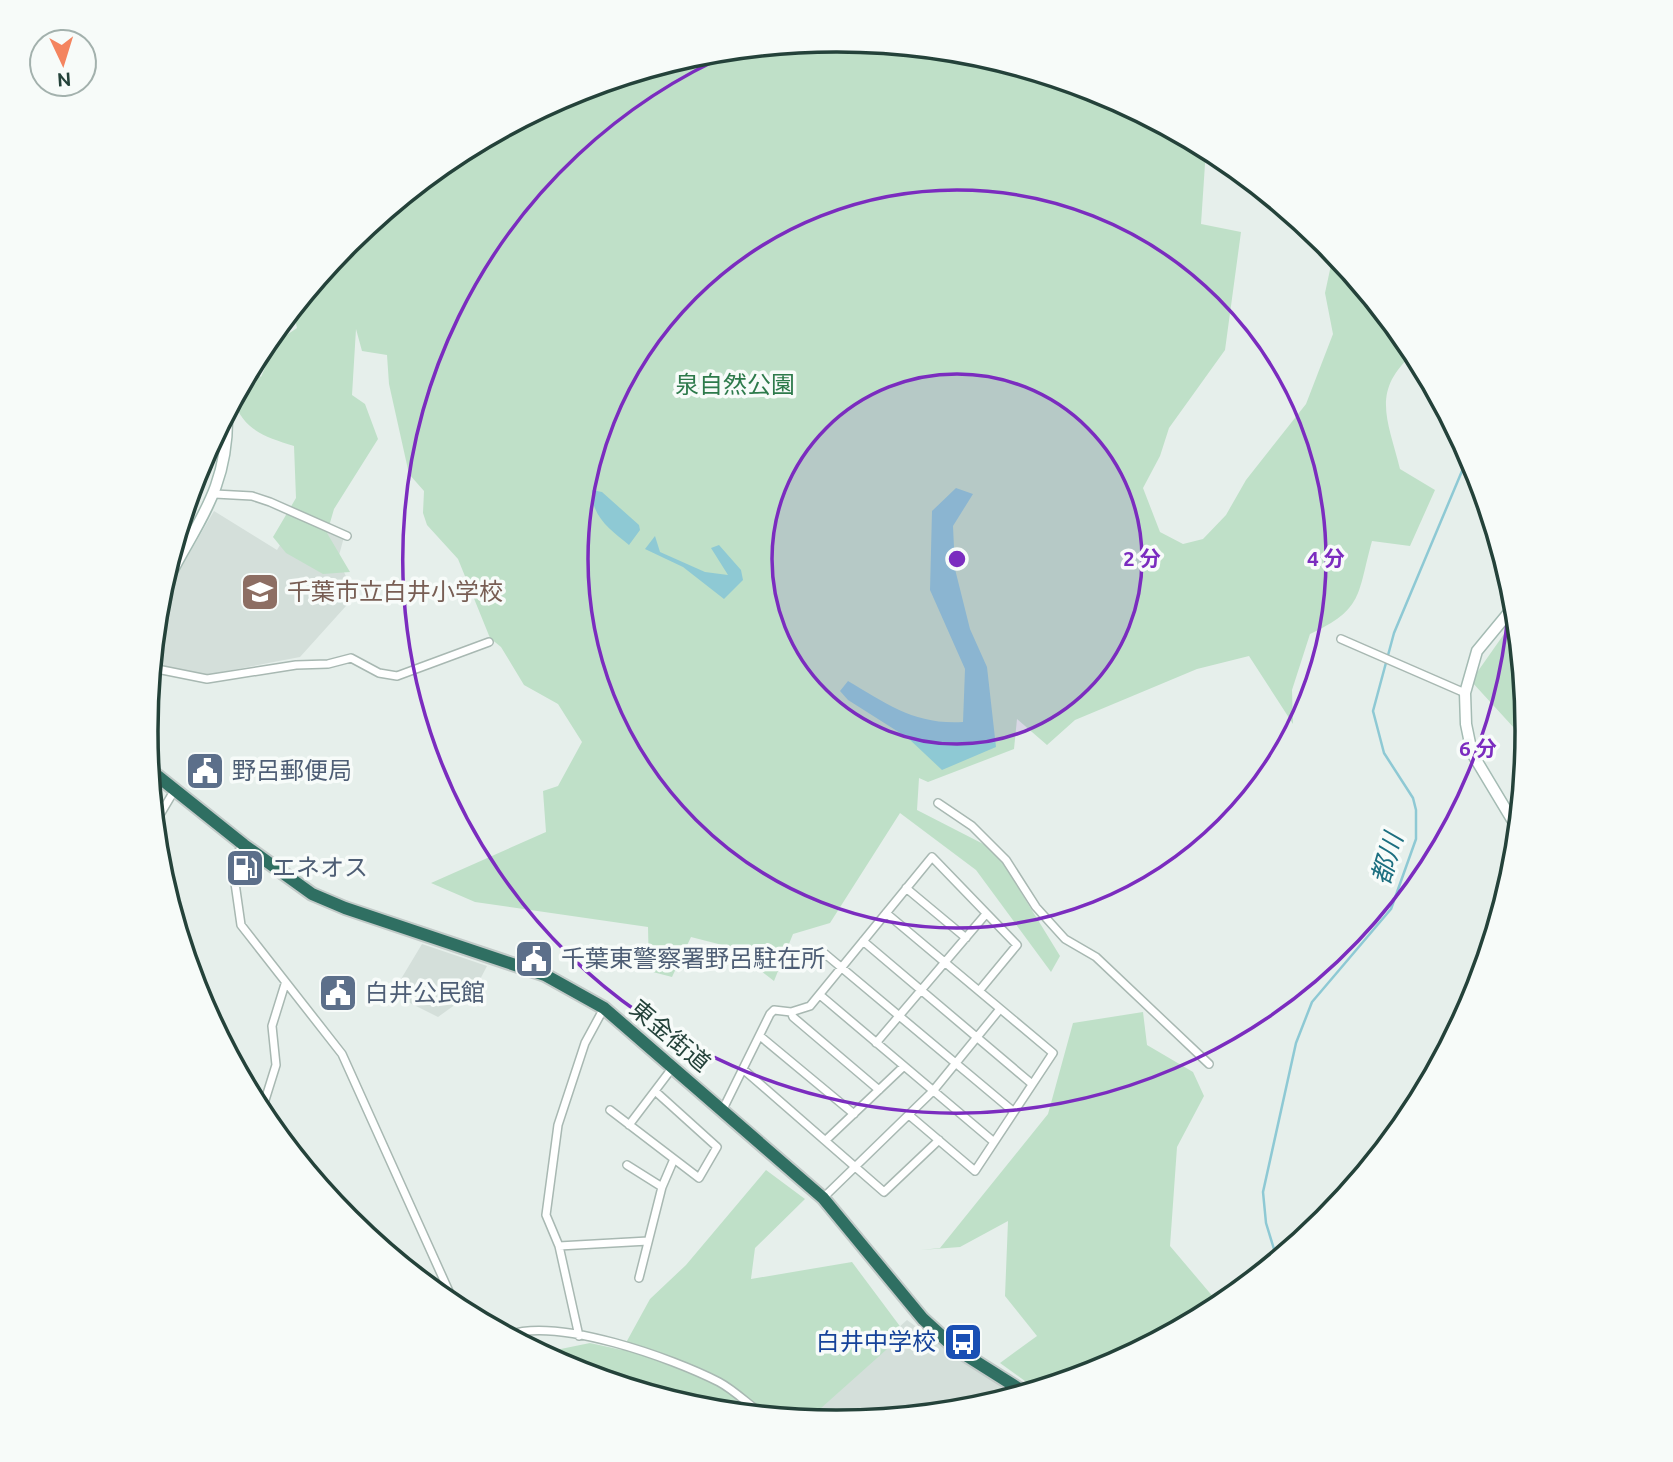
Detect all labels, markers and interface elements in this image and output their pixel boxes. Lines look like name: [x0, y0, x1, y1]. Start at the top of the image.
north arrow: [28, 28, 98, 98]
text: N: [56, 68, 72, 91]
park label: 泉自然公園: [675, 371, 795, 398]
text: 2 分: [1123, 546, 1161, 570]
text: 4 分: [1307, 546, 1345, 570]
centre of rings: [945, 547, 969, 571]
school or university icon: 千葉市立白井小学校: [239, 571, 281, 613]
place label: 千葉市立白井小学校: [287, 578, 503, 605]
text: 6 分: [1459, 736, 1497, 760]
public building icon: 野呂郵便局: [184, 750, 226, 792]
place label: 野呂郵便局: [232, 757, 352, 784]
water label: 都川: [1365, 827, 1408, 888]
fuel station icon: エネオス: [224, 847, 266, 889]
place label: エネオス: [272, 854, 368, 881]
public building icon: 千葉東警察署野呂駐在所: [513, 938, 555, 980]
place label: 千葉東警察署野呂駐在所: [561, 945, 825, 972]
public building icon: 白井公民館: [317, 972, 359, 1014]
place label: 白井公民館: [365, 979, 485, 1006]
street label: 東金街道: [625, 994, 716, 1077]
bus stop icon: 白井中学校: [942, 1321, 984, 1363]
place label: 白井中学校: [816, 1328, 936, 1355]

